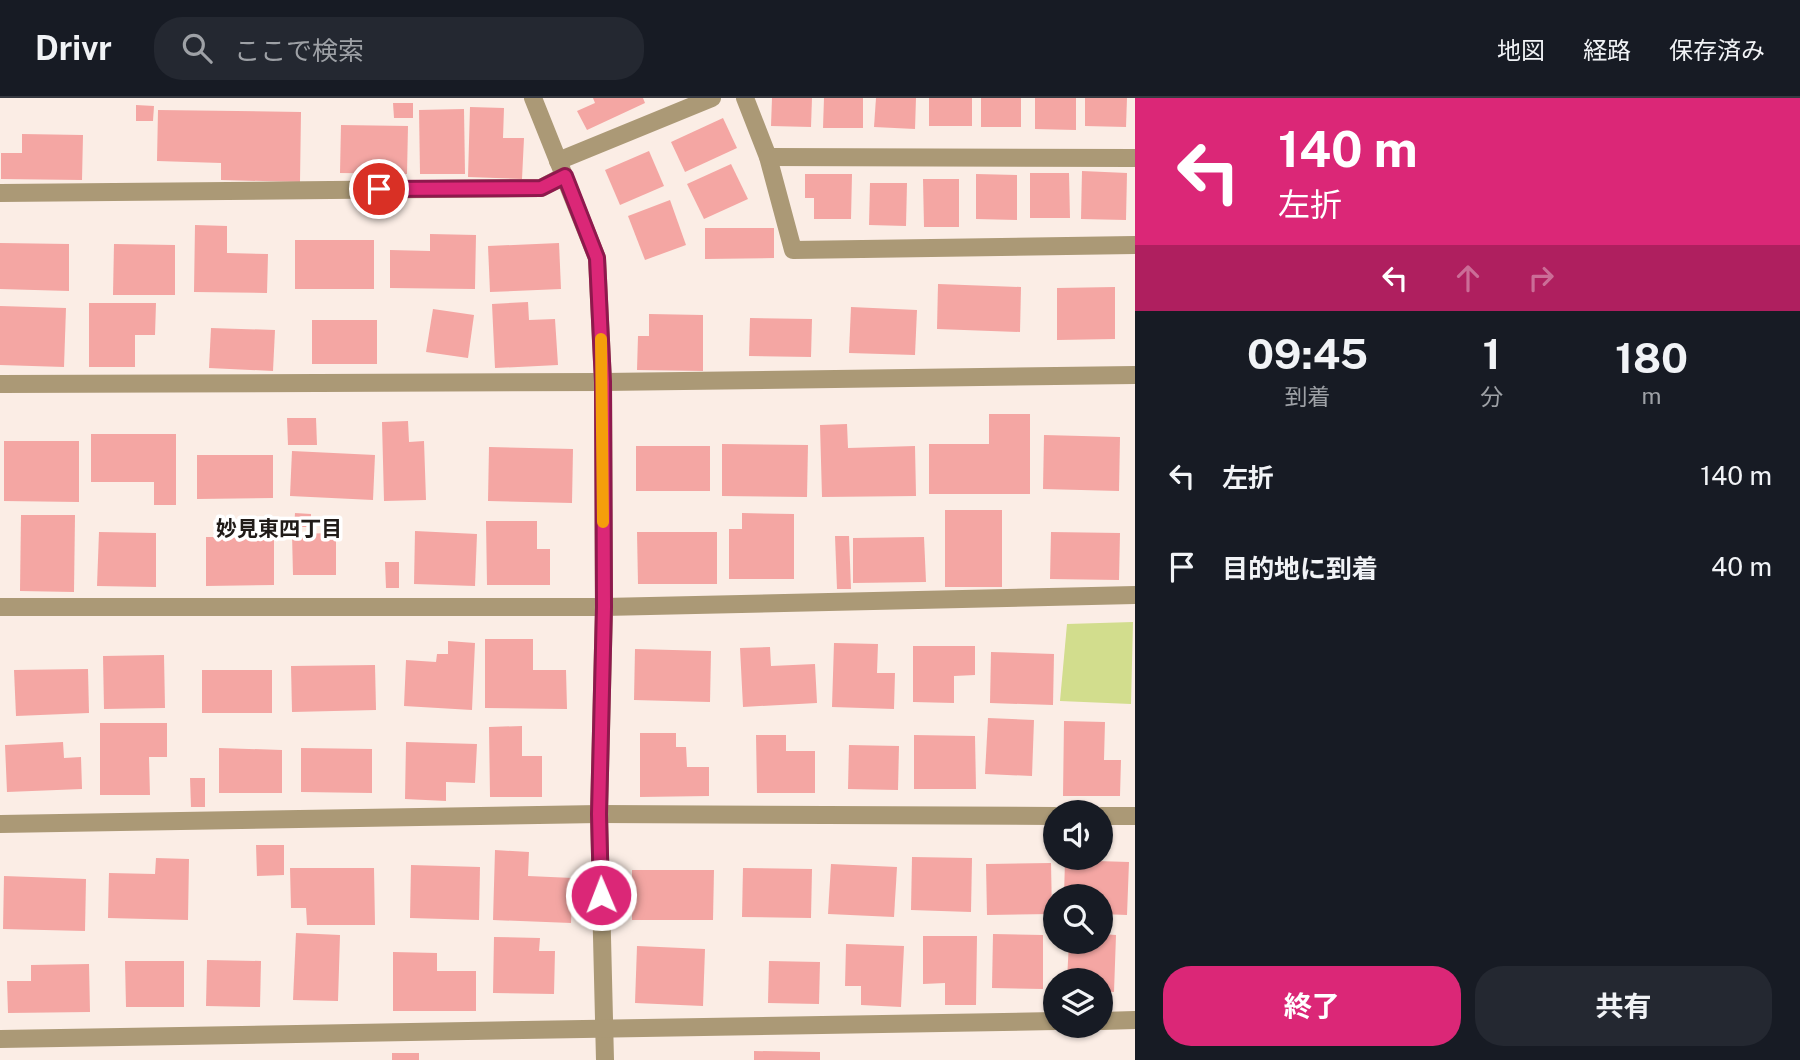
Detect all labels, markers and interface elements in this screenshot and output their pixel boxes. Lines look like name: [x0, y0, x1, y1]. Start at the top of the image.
search box: [154, 17, 644, 80]
text: Drivr: [35, 29, 112, 67]
icon: search: [178, 29, 216, 67]
text: ここで検索: [234, 35, 364, 66]
text: 地図: [1497, 36, 1545, 64]
text: 経路: [1583, 36, 1631, 64]
text: 保存済み: [1669, 36, 1765, 64]
text: 140 m: [1278, 120, 1418, 178]
icon: left: [1163, 126, 1254, 217]
pin: [349, 159, 409, 219]
icon: arrive: [360, 170, 398, 208]
text: 左折: [1278, 186, 1342, 223]
icon: left: [1376, 259, 1414, 297]
icon: ahead: [1449, 259, 1487, 297]
icon: right: [1522, 259, 1560, 297]
text: 09:45: [1247, 329, 1368, 378]
text: 1: [1483, 329, 1501, 378]
text: 180: [1615, 333, 1688, 382]
text: m: [1642, 382, 1661, 409]
text: 到着: [1285, 383, 1331, 410]
text: 分: [1480, 383, 1503, 410]
icon: left: [1163, 457, 1201, 495]
text: 140 m: [1700, 460, 1772, 491]
text: 左折: [1222, 462, 1274, 493]
district label: 妙見東四丁目: [216, 516, 342, 541]
icon: arrive: [1163, 548, 1201, 586]
text: 40 m: [1711, 551, 1772, 582]
text: 目的地に到着: [1222, 553, 1378, 584]
map controls: [1043, 800, 1113, 1038]
button: sound: [1043, 800, 1113, 870]
position arrow: [564, 858, 638, 932]
button: search: [1043, 884, 1113, 954]
button: 終了: [1163, 966, 1461, 1046]
button: 共有: [1475, 966, 1772, 1046]
button: layers: [1043, 968, 1113, 1038]

